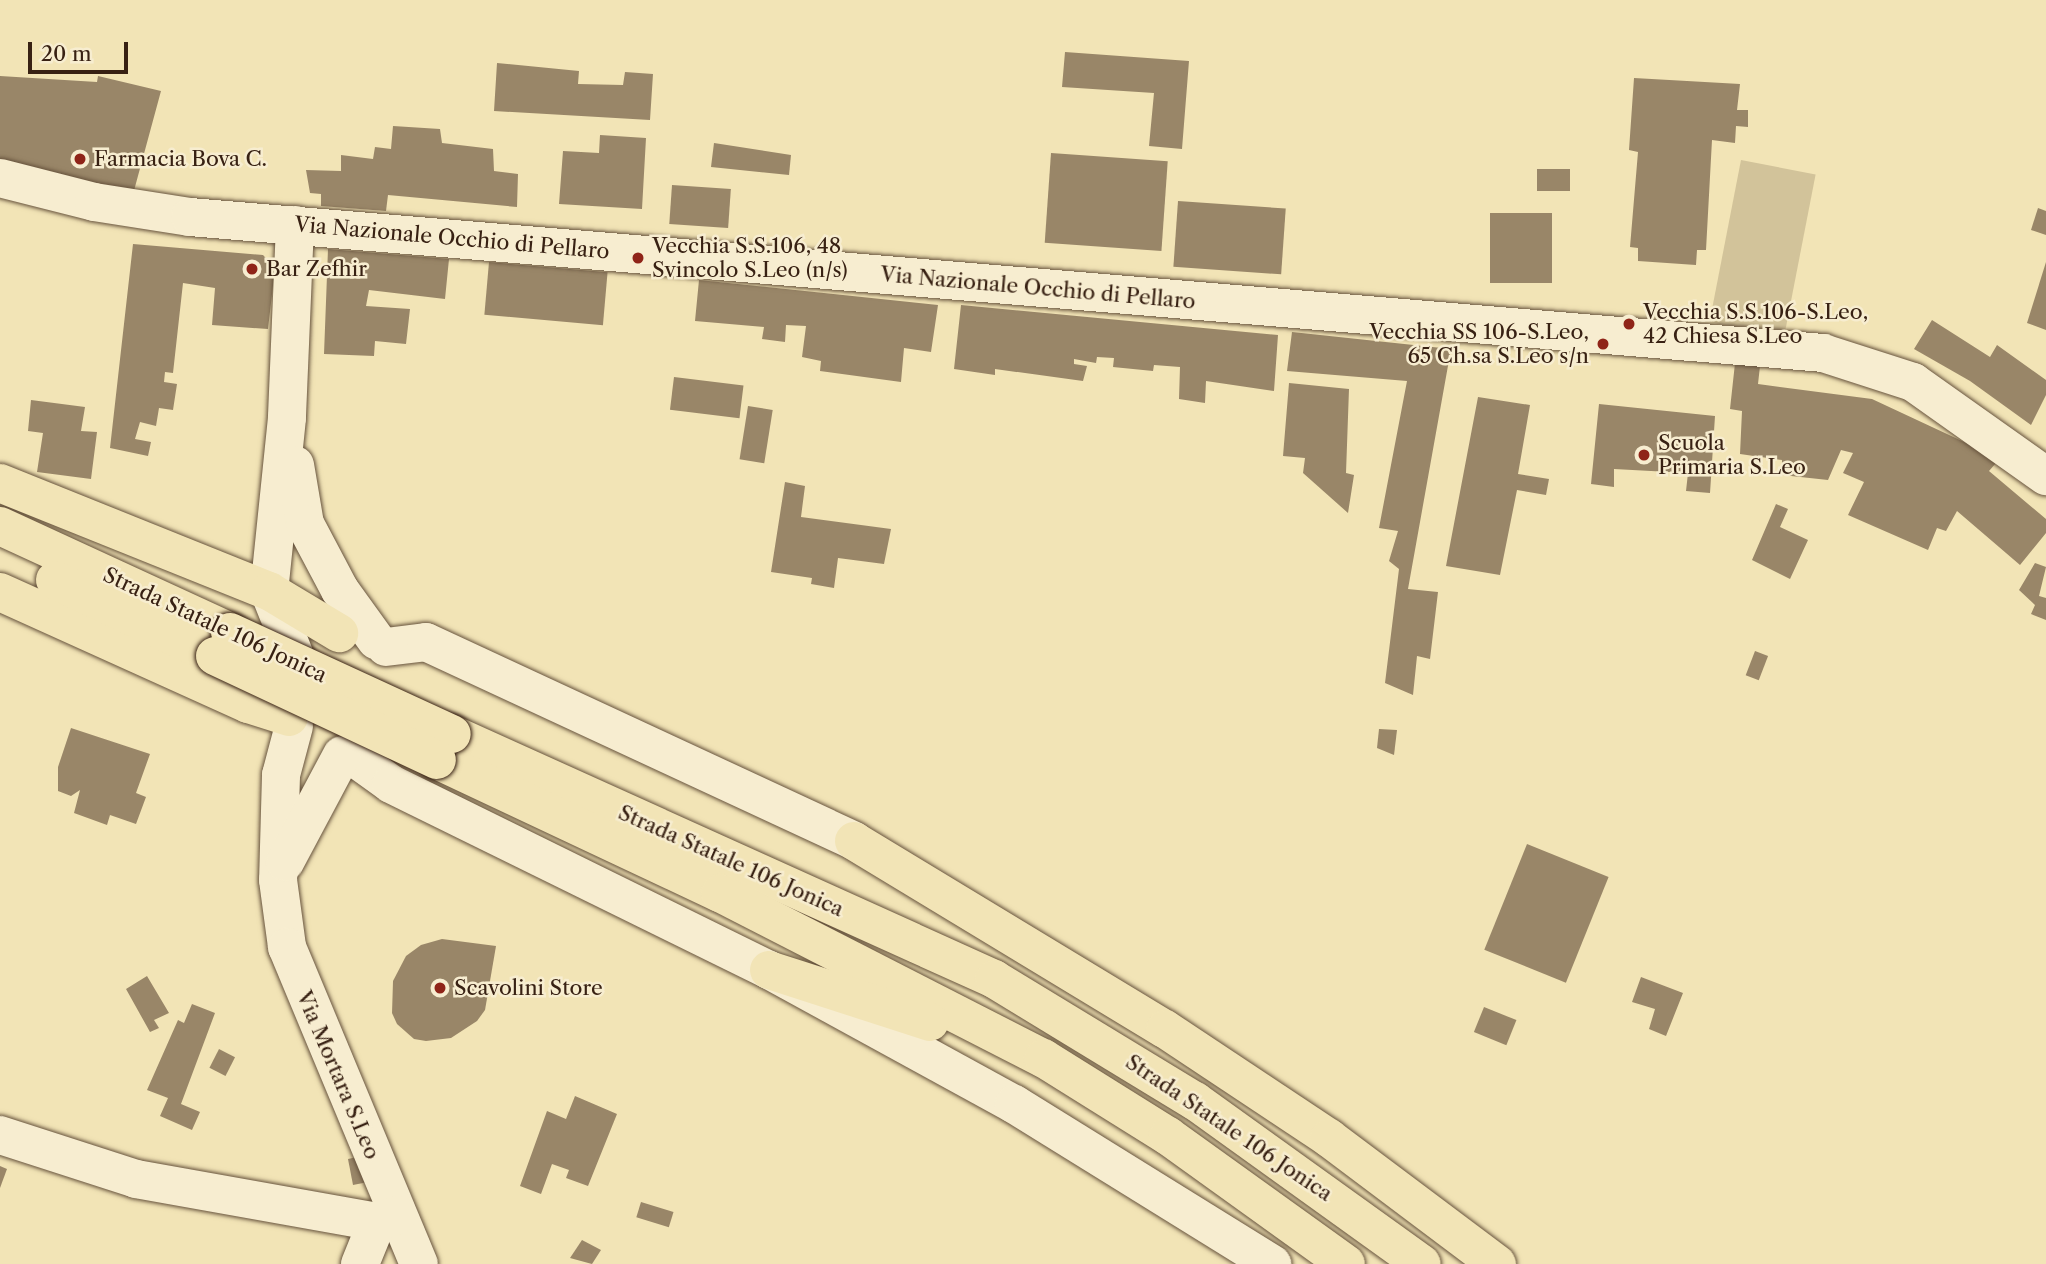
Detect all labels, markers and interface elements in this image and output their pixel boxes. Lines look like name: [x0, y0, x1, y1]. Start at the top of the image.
scale bar: [32, 28, 131, 72]
text: 20 m: [41, 41, 92, 66]
place label: Farmacia Bova C.: [94, 146, 268, 172]
marker: Farmacia Bova C.: [72, 151, 88, 167]
street label: Via Nazionale Occhio di Pellaro: [293, 212, 611, 264]
place label: Vecchia S.S.106, 48 Svincolo S.Leo (n/s): [652, 233, 848, 283]
marker: Vecchia S.S.106, 48 Svincolo S.Leo (n/s): [630, 250, 646, 266]
place label: Bar Zefhir: [266, 256, 367, 282]
marker: Bar Zefhir: [244, 261, 260, 277]
street label: Via Nazionale Occhio di Pellaro: [879, 262, 1197, 314]
place label: Vecchia S.S.106-S.Leo, 42 Chiesa S.Leo: [1643, 299, 1868, 349]
marker: Vecchia S.S.106-S.Leo, 42 Chiesa S.Leo: [1621, 316, 1637, 332]
place label: Vecchia SS 106-S.Leo, 65 Ch.sa S.Leo s/n: [1369, 319, 1589, 369]
marker: Vecchia SS 106-S.Leo, 65 Ch.sa S.Leo s/n: [1595, 336, 1611, 352]
place label: Scuola Primaria S.Leo: [1658, 430, 1806, 480]
marker: Scuola Primaria S.Leo: [1636, 447, 1652, 463]
street label: Strada Statale 106 Jonica: [99, 562, 331, 688]
street label: Strada Statale 106 Jonica: [614, 800, 848, 922]
place label: Scavolini Store: [454, 975, 603, 1001]
marker: Scavolini Store: [432, 980, 448, 996]
street label: Via Mortara S.Leo: [291, 987, 385, 1163]
street label: Strada Statale 106 Jonica: [1121, 1049, 1337, 1207]

